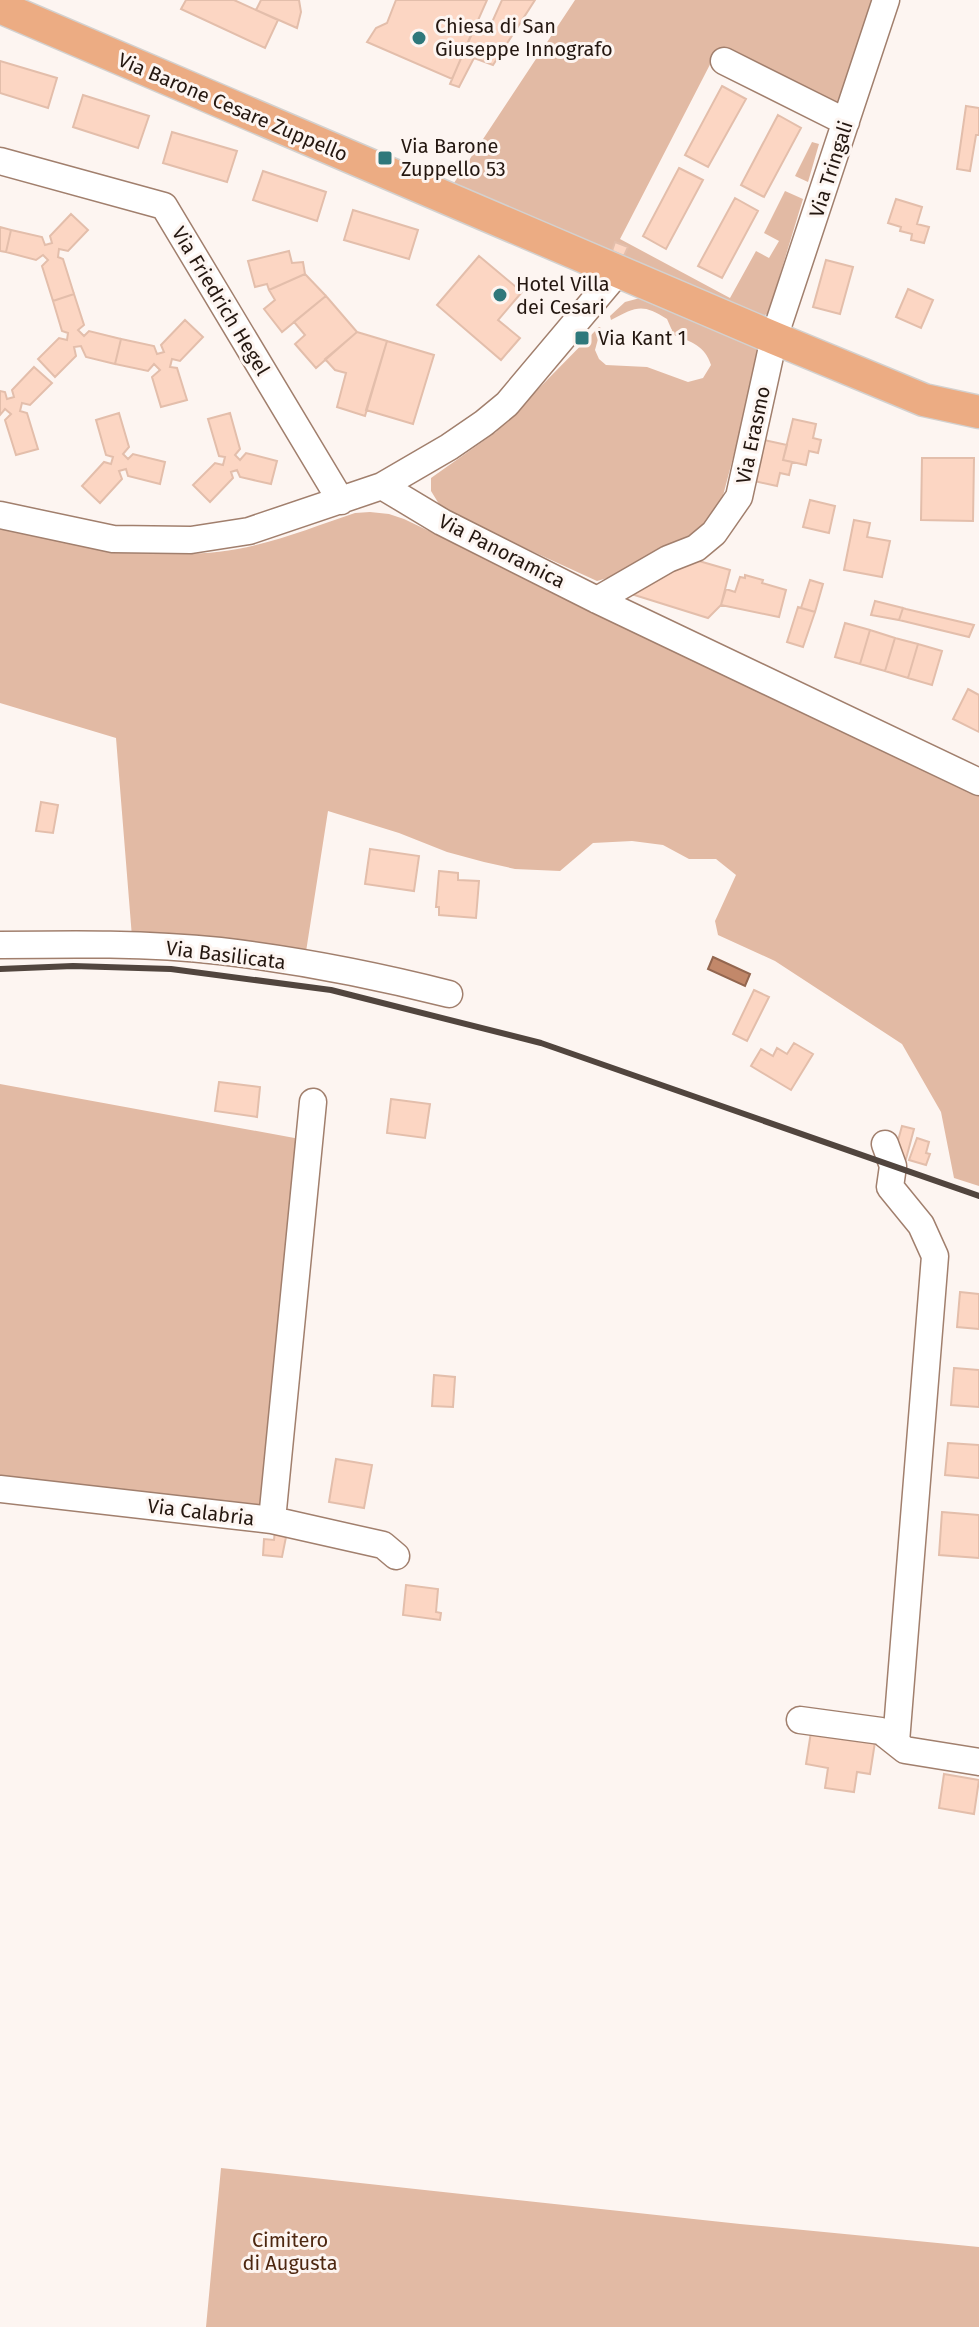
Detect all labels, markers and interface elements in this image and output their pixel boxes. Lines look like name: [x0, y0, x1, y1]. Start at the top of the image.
place label: Chiesa di San Giuseppe Innografo: [435, 14, 613, 61]
marker: Chiesa di San Giuseppe Innografo: [410, 29, 428, 47]
street label: Via Barone Cesare Zuppello: [114, 48, 352, 166]
street label: Via Tringali: [804, 118, 858, 220]
place label: Via Barone Zuppello 53: [401, 134, 506, 181]
marker: Via Barone Zuppello 53: [376, 149, 394, 167]
street label: Via Friedrich Hegel: [167, 222, 275, 380]
place label: Hotel Villa dei Cesari: [516, 272, 610, 319]
marker: Hotel Villa dei Cesari: [491, 286, 509, 304]
place label: Via Kant 1: [598, 326, 686, 350]
marker: Via Kant 1: [573, 329, 591, 347]
street label: Via Erasmo: [731, 384, 775, 486]
street label: Via Panoramica: [435, 509, 569, 593]
street label: Via Basilicata: [165, 936, 287, 974]
street label: Via Calabria: [146, 1494, 256, 1530]
park label: Cimitero di Augusta: [242, 2228, 338, 2275]

